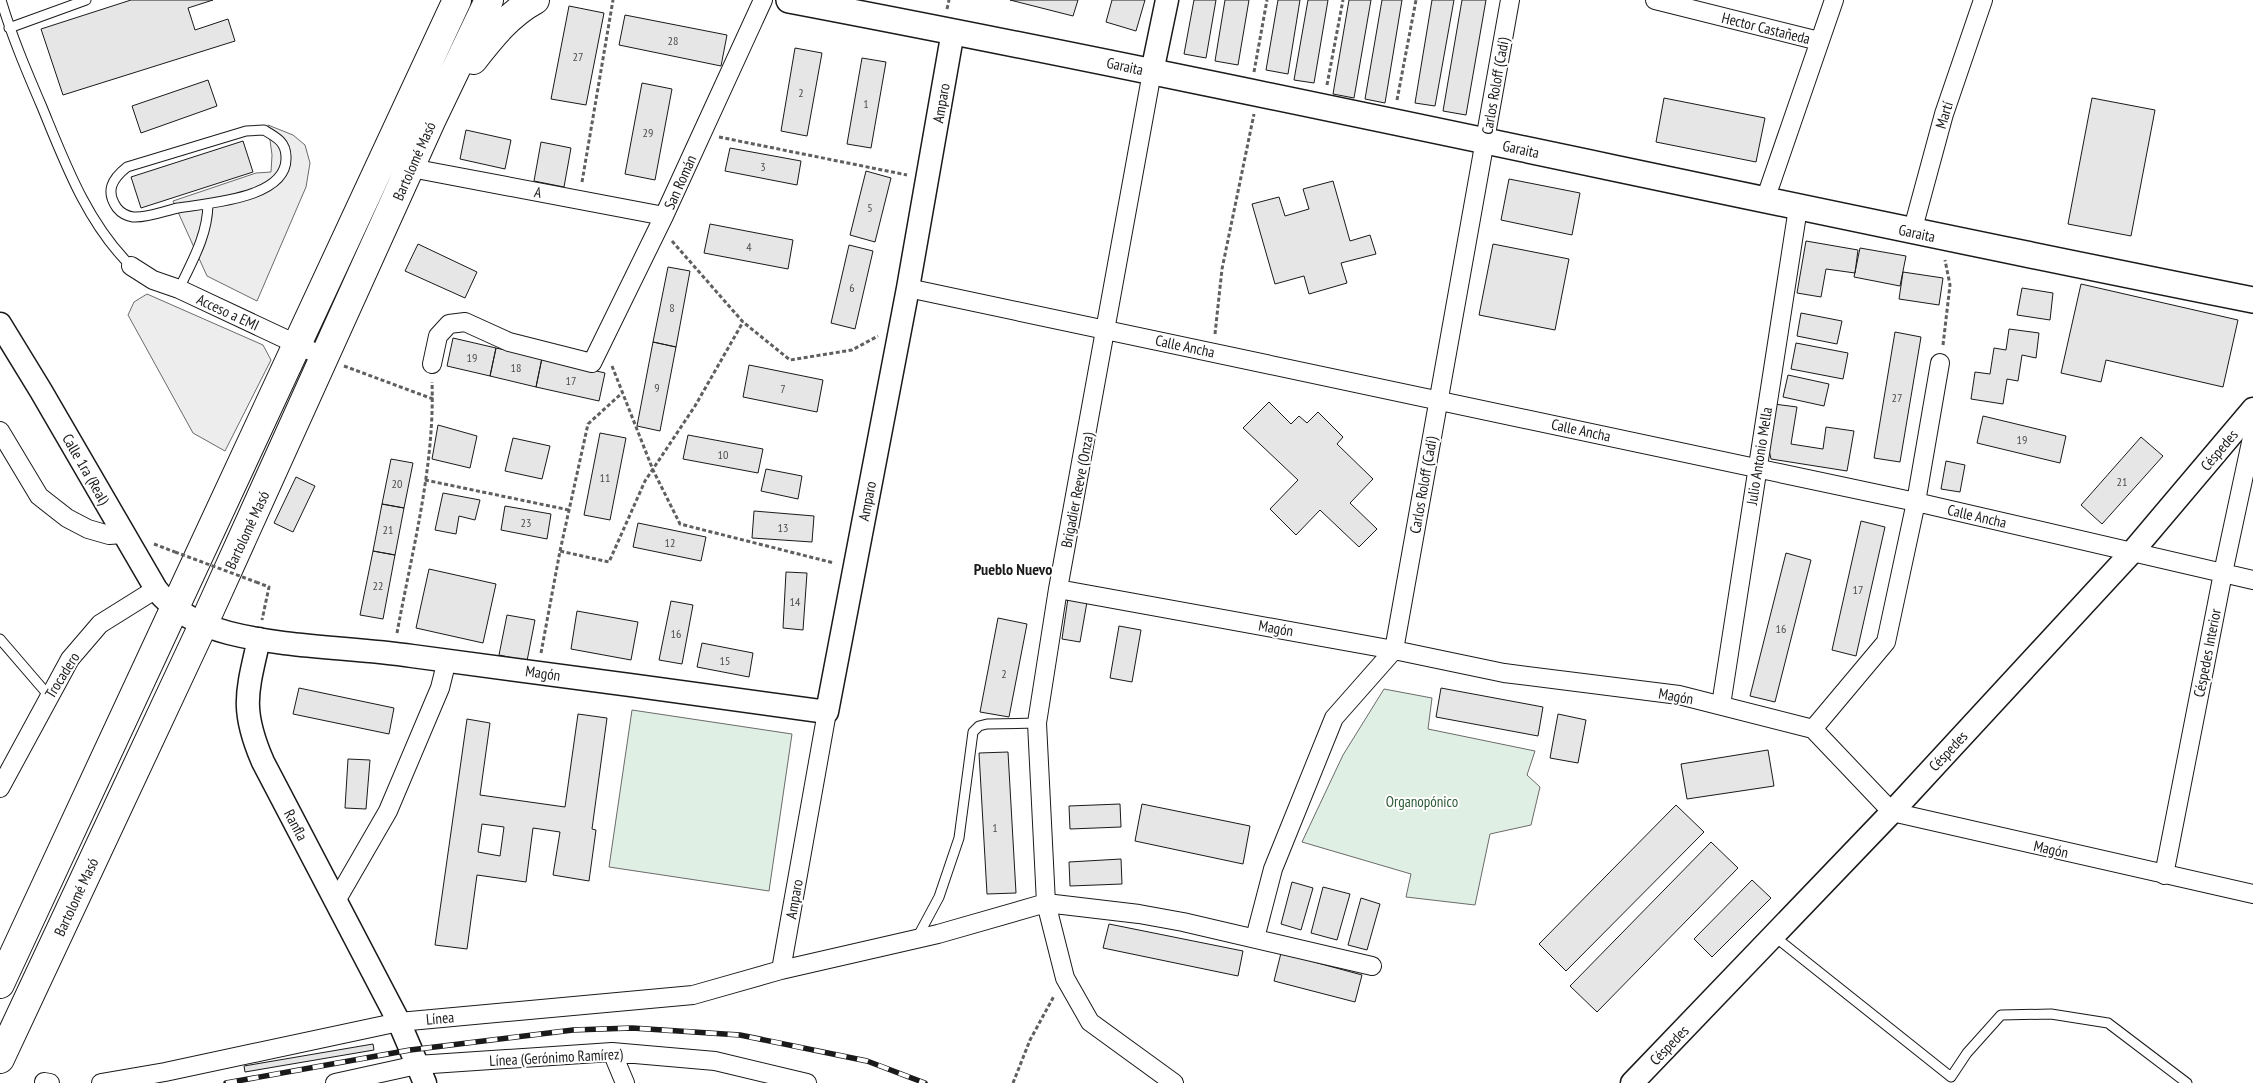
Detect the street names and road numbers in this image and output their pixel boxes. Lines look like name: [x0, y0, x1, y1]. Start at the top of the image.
street label: Hector Castañeda: [1720, 8, 1812, 48]
street label: Carlos Roloff (Cadí): [1477, 35, 1513, 136]
street label: Garaita: [1105, 53, 1145, 79]
street label: Amparo: [928, 82, 954, 124]
street label: Martí: [1931, 98, 1957, 131]
street label: Bartolomé Masó: [388, 119, 440, 203]
street label: Garaita: [1501, 136, 1541, 162]
street label: San Román: [660, 152, 700, 212]
street label: A: [533, 182, 544, 202]
street label: Garaita: [1897, 220, 1937, 246]
street label: Acceso a EMI: [194, 289, 262, 335]
street label: Calle Ancha: [1154, 330, 1216, 362]
street label: Julio Antonio Mella: [1742, 406, 1776, 507]
street label: Calle Ancha: [1550, 414, 1612, 446]
street label: Céspedes: [2196, 425, 2242, 475]
street label: Calle 1ra (Real): [58, 430, 114, 508]
street label: Brigadier Reeve (Onza): [1056, 430, 1098, 549]
street label: Carlos Roloff (Cadí): [1405, 434, 1441, 535]
street label: Amparo: [854, 480, 880, 522]
street label: Bartolomé Masó: [221, 488, 273, 572]
street label: Calle Ancha: [1946, 500, 2008, 532]
street label: Céspedes Interior: [2189, 606, 2225, 699]
street label: Magón: [1257, 616, 1295, 640]
street label: Trocadero: [41, 648, 83, 702]
street label: Magón: [524, 661, 562, 685]
street label: Magón: [1657, 684, 1695, 708]
street label: Céspedes: [1925, 727, 1971, 775]
street label: Ranfla: [280, 806, 312, 844]
street label: Magón: [2032, 836, 2070, 862]
street label: Bartolomé Masó: [50, 855, 102, 939]
street label: Amparo: [781, 878, 807, 920]
street label: Línea: [425, 1007, 455, 1029]
street label: Céspedes: [1645, 1021, 1693, 1069]
street label: Línea (Gerónimo Ramírez): [489, 1044, 624, 1070]

